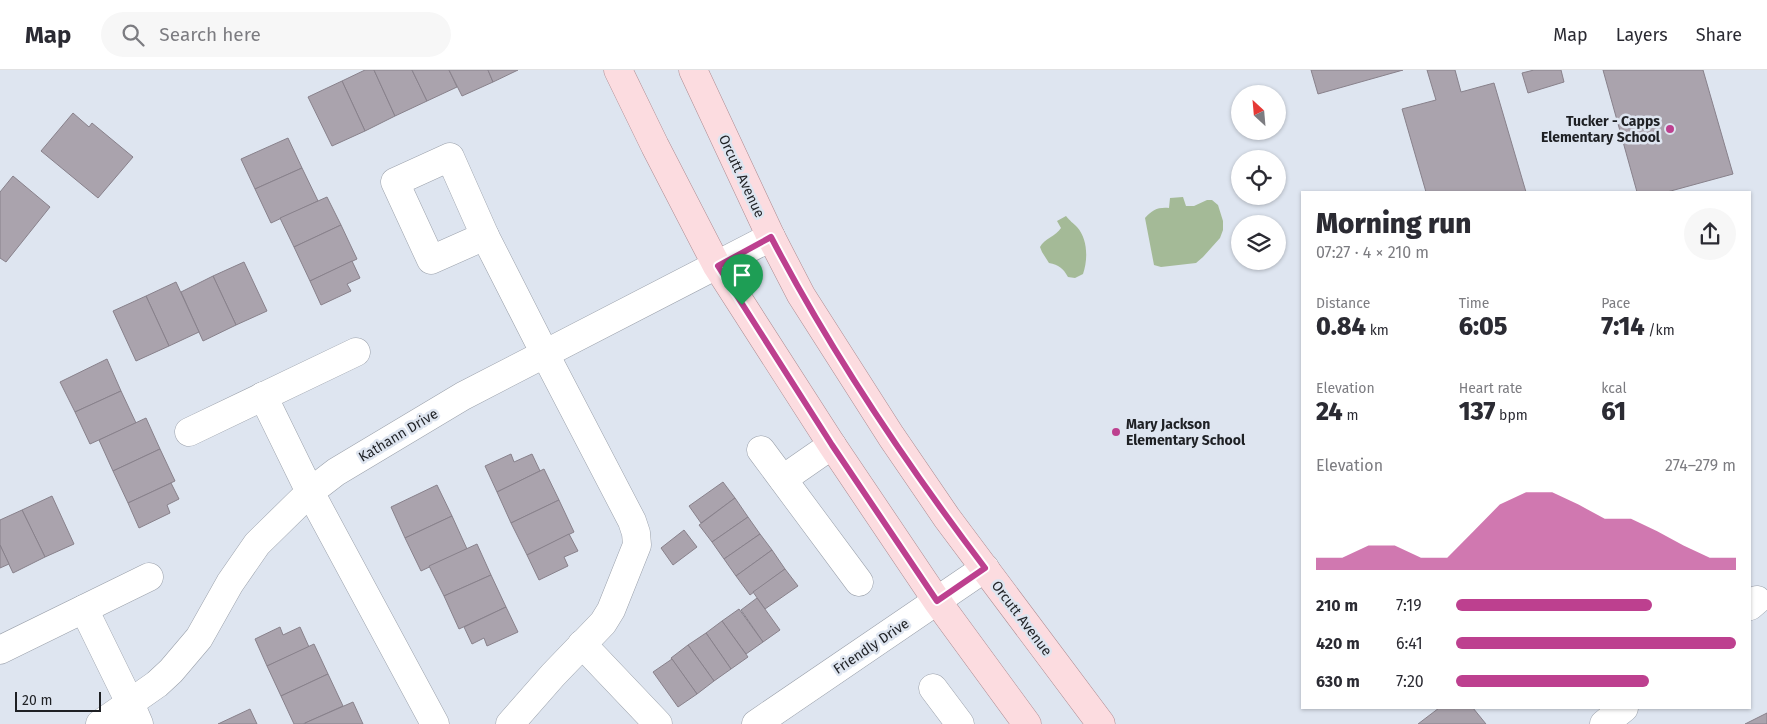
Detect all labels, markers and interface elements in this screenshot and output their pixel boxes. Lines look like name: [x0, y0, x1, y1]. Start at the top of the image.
search box: [101, 12, 451, 57]
text: Map: [25, 21, 71, 49]
icon: search: [119, 21, 147, 49]
text: Search here: [159, 23, 261, 46]
text: Map: [1553, 24, 1588, 46]
text: Layers: [1616, 24, 1668, 46]
text: Share: [1696, 24, 1742, 46]
north arrow: [1231, 85, 1286, 140]
map controls: [1231, 85, 1286, 270]
place label: Tucker - Capps Elementary School: [1541, 113, 1661, 146]
marker: Tucker - Capps Elementary School: [1664, 123, 1676, 135]
street label: Orcutt Avenue: [715, 132, 768, 220]
button: locate: [1231, 150, 1286, 205]
text: Morning run: [1316, 207, 1471, 240]
button: share: [1684, 208, 1736, 260]
button: layers: [1231, 215, 1286, 270]
text: 07:27 · 4 × 210 m: [1316, 243, 1429, 262]
pin: [721, 254, 763, 305]
icon: arrive: [728, 261, 756, 289]
text: Distance: [1316, 295, 1370, 312]
text: Time: [1459, 295, 1489, 312]
text: Pace: [1601, 295, 1630, 312]
text: 0.84: [1316, 312, 1366, 342]
text: 6:05: [1459, 312, 1507, 342]
text: 7:14: [1601, 312, 1645, 342]
text: km: [1366, 322, 1389, 339]
text: /km: [1645, 322, 1675, 339]
text: Elevation: [1316, 380, 1375, 397]
text: Heart rate: [1459, 380, 1522, 397]
text: kcal: [1601, 380, 1627, 397]
text: 24: [1316, 397, 1343, 427]
text: 137: [1459, 397, 1495, 427]
text: 61: [1601, 397, 1626, 427]
street label: Kathann Drive: [355, 405, 441, 466]
text: m: [1343, 407, 1358, 424]
text: bpm: [1495, 407, 1528, 424]
place label: Mary Jackson Elementary School: [1126, 416, 1246, 449]
marker: Mary Jackson Elementary School: [1110, 426, 1122, 438]
text: Elevation: [1316, 456, 1383, 475]
text: 274–279 m: [1665, 456, 1736, 475]
street label: Orcutt Avenue: [988, 577, 1055, 659]
text: 210 m: [1316, 596, 1358, 615]
text: 7:19: [1396, 596, 1422, 615]
street label: Friendly Drive: [830, 615, 912, 678]
text: 420 m: [1316, 634, 1360, 653]
text: 6:41: [1396, 634, 1423, 653]
text: 630 m: [1316, 672, 1360, 691]
text: 7:20: [1396, 672, 1424, 691]
scale bar: [15, 689, 101, 712]
text: 20 m: [22, 692, 52, 709]

